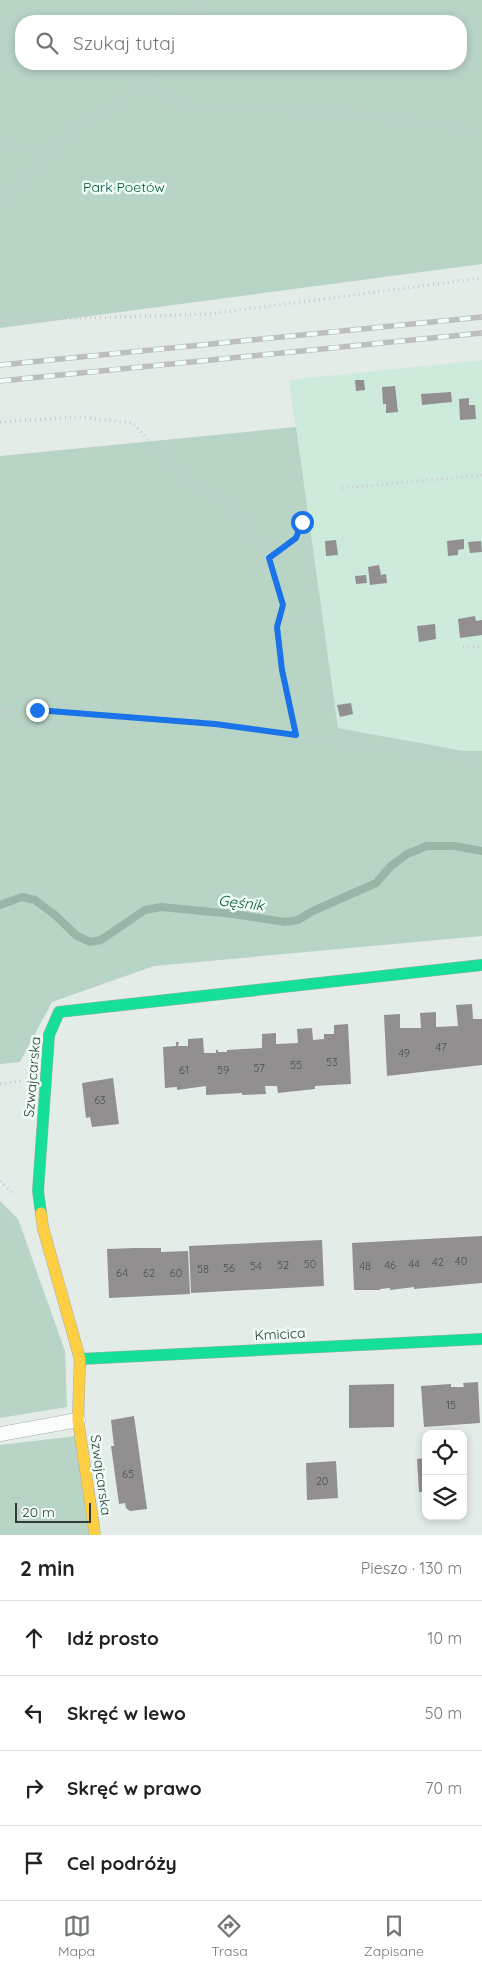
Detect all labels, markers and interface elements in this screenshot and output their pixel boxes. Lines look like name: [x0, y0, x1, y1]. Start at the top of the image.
search box: [15, 15, 467, 70]
icon: search: [33, 29, 61, 57]
text: Szukaj tutaj: [73, 31, 176, 55]
park label: Park Poetów: [83, 178, 165, 196]
route start: [291, 511, 314, 534]
route end: [26, 699, 49, 722]
water label: Gęśnik: [217, 890, 267, 915]
street label: Szwajcarska: [20, 1036, 44, 1118]
house number: 47: [435, 1040, 447, 1054]
house number: 49: [398, 1046, 410, 1060]
house number: 53: [326, 1055, 338, 1069]
house number: 55: [290, 1058, 302, 1072]
house number: 57: [253, 1061, 265, 1075]
house number: 61: [179, 1063, 189, 1077]
house number: 59: [217, 1063, 229, 1077]
house number: 63: [94, 1093, 106, 1107]
house number: 40: [455, 1254, 467, 1268]
house number: 42: [432, 1255, 444, 1269]
house number: 50: [304, 1257, 316, 1271]
house number: 44: [408, 1257, 420, 1271]
house number: 52: [277, 1258, 289, 1272]
house number: 46: [384, 1258, 396, 1272]
house number: 54: [250, 1259, 262, 1273]
house number: 48: [359, 1259, 371, 1273]
house number: 56: [223, 1261, 235, 1275]
house number: 58: [197, 1262, 209, 1276]
house number: 64: [116, 1266, 128, 1280]
house number: 62: [143, 1266, 155, 1280]
house number: 60: [170, 1266, 182, 1280]
street label: Kmicica: [254, 1324, 306, 1344]
house number: 15: [446, 1398, 456, 1412]
map controls: [422, 1430, 467, 1520]
button: locate: [422, 1430, 467, 1475]
street label: Szwajcarska: [86, 1434, 116, 1516]
house number: 65: [122, 1467, 134, 1481]
house number: 20: [316, 1474, 328, 1488]
button: layers: [422, 1475, 467, 1520]
scale bar: [15, 1500, 91, 1523]
text: 20 m: [22, 1503, 55, 1521]
text: 2 min: [20, 1555, 75, 1581]
text: Pieszo · 130 m: [361, 1558, 462, 1578]
icon: ahead: [20, 1624, 48, 1652]
text: Idź prosto: [67, 1626, 159, 1650]
text: 10 m: [428, 1628, 462, 1648]
icon: left: [20, 1699, 48, 1727]
text: Skręć w lewo: [67, 1701, 186, 1725]
text: 50 m: [425, 1703, 462, 1723]
icon: right: [20, 1774, 48, 1802]
text: Skręć w prawo: [67, 1776, 202, 1800]
text: 70 m: [425, 1778, 462, 1798]
icon: arrive: [20, 1849, 48, 1877]
text: Cel podróży: [67, 1851, 177, 1875]
tab: Mapa: [58, 1912, 95, 1960]
tab: Trasa: [211, 1912, 248, 1960]
tab: Zapisane: [364, 1912, 424, 1960]

